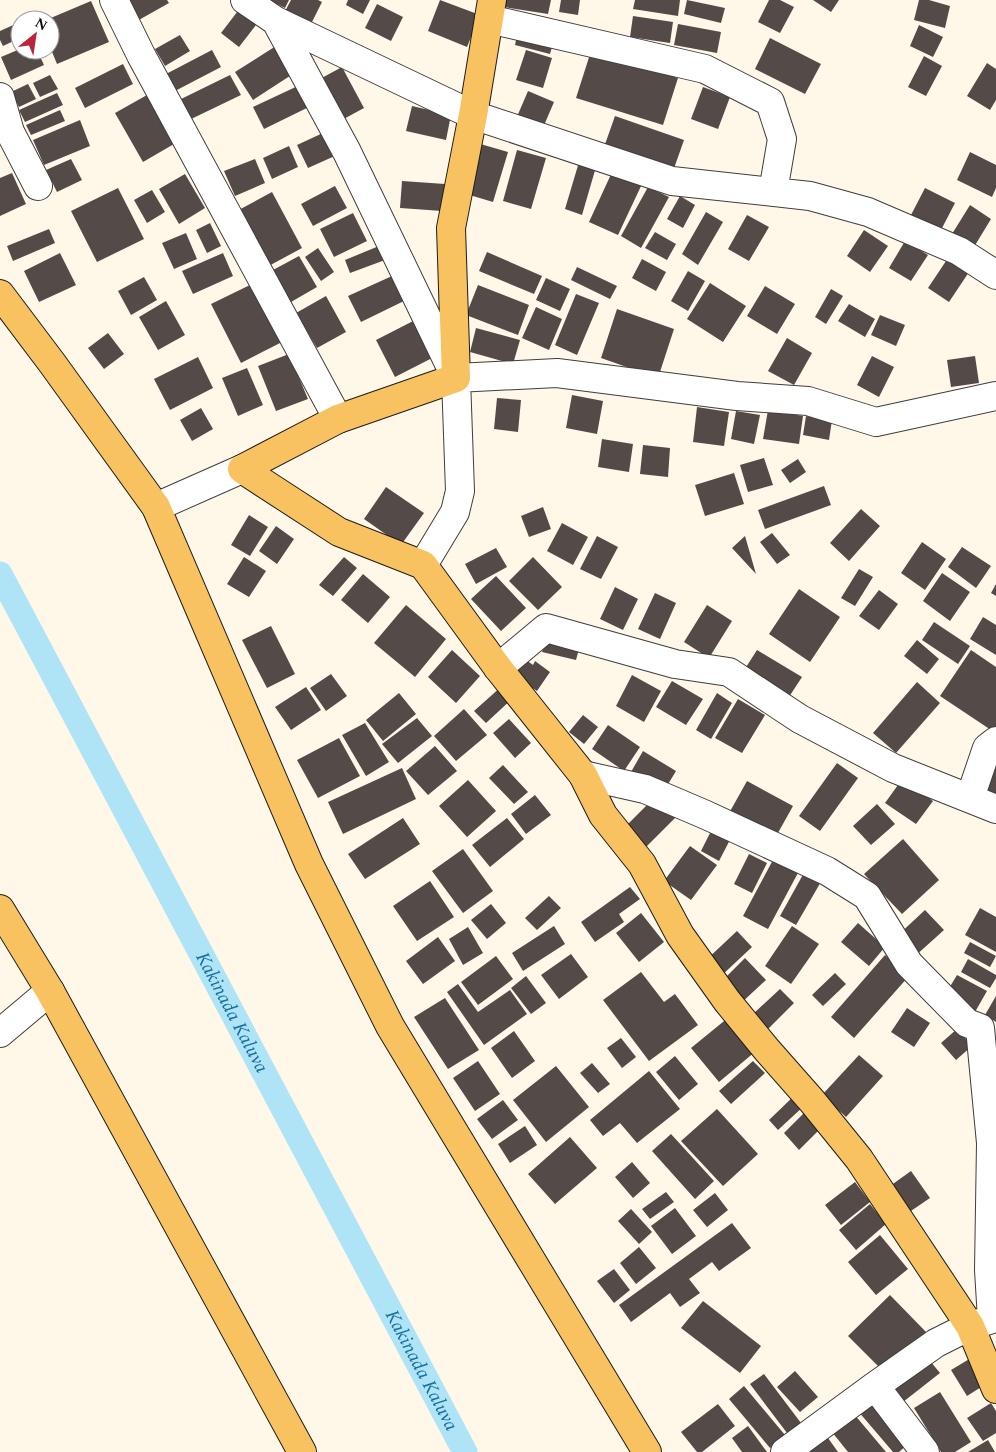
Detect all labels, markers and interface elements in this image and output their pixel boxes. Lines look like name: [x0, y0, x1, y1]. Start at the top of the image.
north arrow: [10, 10, 60, 60]
text: N: [31, 12, 51, 36]
water label: Kakinada Kaluva: [188, 947, 276, 1078]
water label: Kakinada Kaluva: [378, 1305, 466, 1436]

